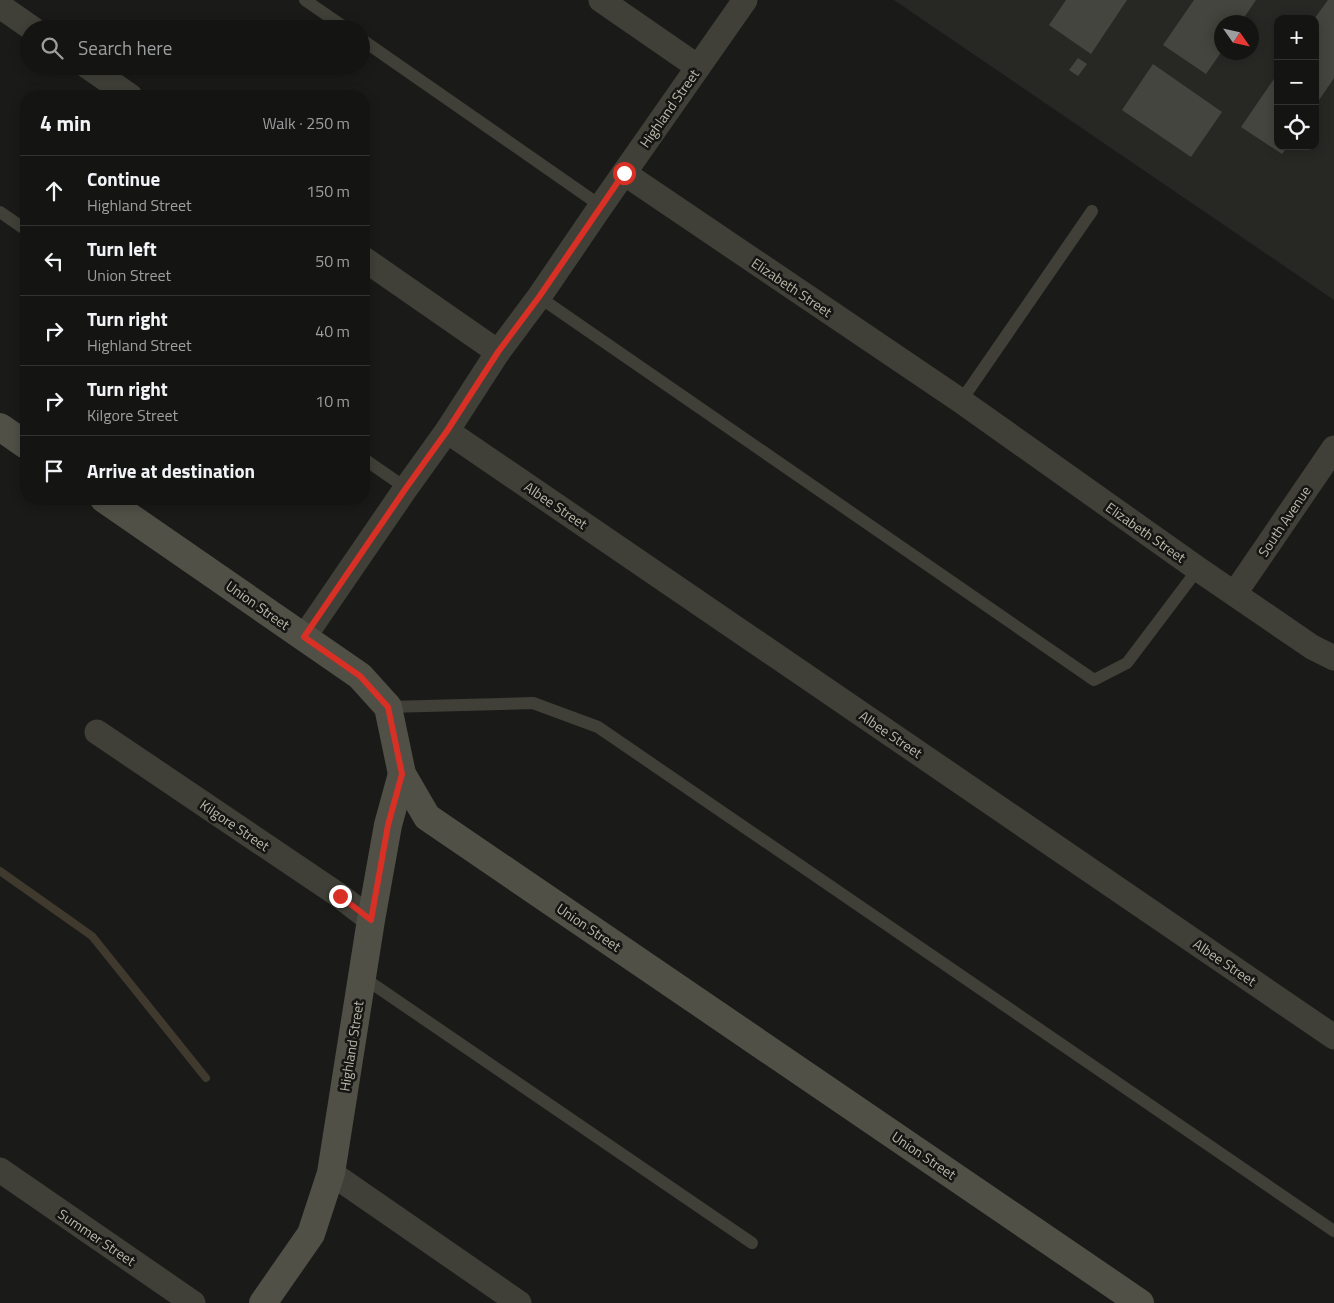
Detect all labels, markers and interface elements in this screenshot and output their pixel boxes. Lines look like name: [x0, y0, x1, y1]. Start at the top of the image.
north arrow: [1214, 15, 1259, 60]
map controls: [1274, 15, 1319, 150]
button: +: [1274, 15, 1319, 60]
search box: [20, 20, 370, 75]
text: Search here: [78, 33, 172, 62]
icon: search: [38, 34, 66, 62]
button: −: [1274, 60, 1319, 105]
street label: Highland Street: [634, 64, 704, 152]
button: locate: [1274, 105, 1319, 150]
text: 4 min: [40, 107, 91, 139]
text: Walk · 250 m: [262, 111, 350, 135]
route start: [613, 162, 636, 185]
text: Continue: [87, 164, 160, 193]
icon: ahead: [40, 177, 68, 205]
text: 150 m: [306, 179, 350, 203]
text: Highland Street: [87, 193, 192, 217]
text: Turn left: [87, 234, 157, 263]
icon: left: [40, 247, 68, 275]
text: 50 m: [315, 249, 350, 273]
street label: Elizabeth Street: [747, 252, 837, 322]
text: Union Street: [87, 263, 171, 287]
text: Turn right: [87, 304, 168, 333]
icon: right: [40, 317, 68, 345]
text: 40 m: [315, 319, 350, 343]
text: Highland Street: [87, 333, 192, 357]
text: Turn right: [87, 374, 168, 403]
icon: right: [40, 387, 68, 415]
text: 10 m: [315, 389, 350, 413]
text: Kilgore Street: [87, 403, 178, 427]
text: Arrive at destination: [87, 456, 255, 485]
icon: arrive: [40, 457, 68, 485]
street label: Albee Street: [520, 476, 592, 534]
street label: South Avenue: [1252, 481, 1316, 561]
street label: Elizabeth Street: [1102, 497, 1190, 567]
street label: Union Street: [222, 575, 294, 635]
street label: Albee Street: [855, 705, 927, 763]
street label: Kilgore Street: [196, 794, 274, 856]
route end: [329, 885, 352, 908]
street label: Union Street: [553, 898, 625, 956]
street label: Albee Street: [1189, 933, 1261, 991]
street label: Highland Street: [333, 999, 369, 1093]
street label: Union Street: [888, 1126, 960, 1184]
street label: Summer Street: [54, 1203, 140, 1271]

